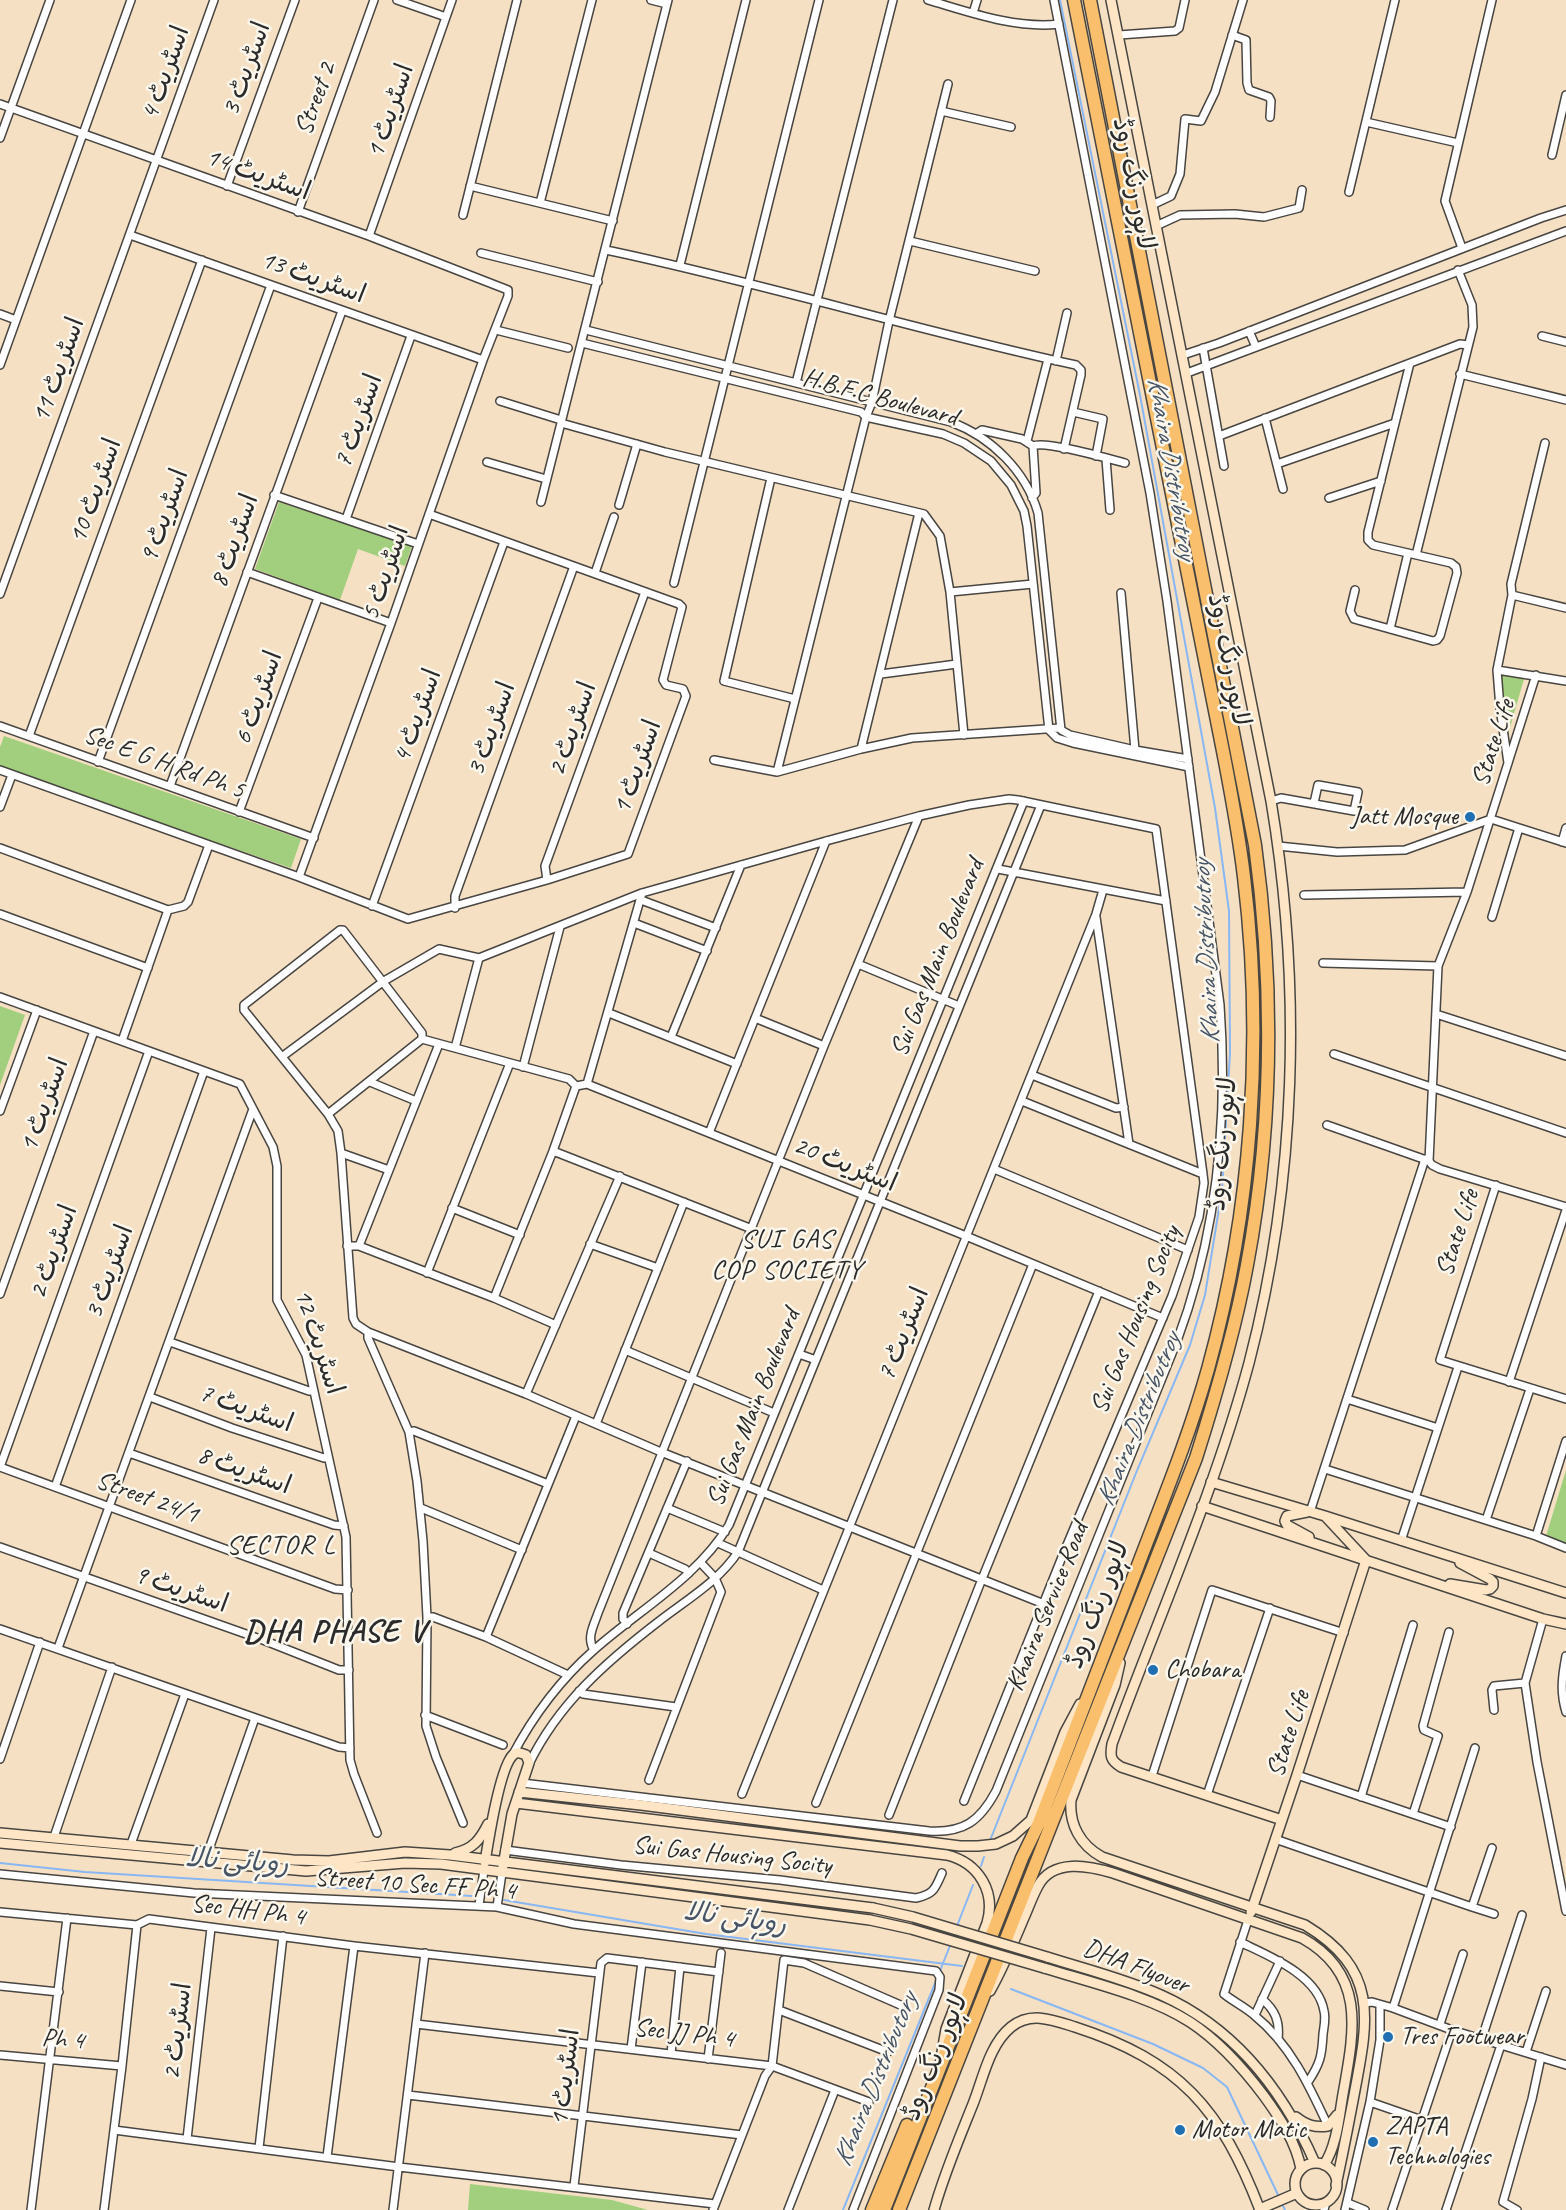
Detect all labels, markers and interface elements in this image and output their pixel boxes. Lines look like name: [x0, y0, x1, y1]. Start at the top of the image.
street label: اسٹریٹ 3: [216, 18, 278, 120]
street label: اسٹریٹ 4: [135, 22, 197, 124]
street label: Street 2: [289, 59, 343, 139]
street label: اسٹریٹ 1: [360, 60, 422, 162]
street label: لاہور رنگ روڈ: [1105, 115, 1161, 253]
street label: اسٹریٹ 14: [201, 142, 315, 208]
street label: اسٹریٹ 13: [256, 245, 370, 311]
street label: اسٹریٹ 11: [26, 313, 92, 427]
street label: H.B.F.C Boulevard: [799, 362, 961, 434]
street label: اسٹریٹ 7: [328, 370, 390, 472]
water label: Khaira Distributroy: [1139, 375, 1203, 561]
street label: اسٹریٹ 10: [63, 434, 129, 548]
street label: اسٹریٹ 9: [134, 465, 196, 567]
street label: اسٹریٹ 8: [204, 490, 266, 592]
street label: اسٹریٹ 5: [355, 522, 417, 624]
street label: لاہور رنگ روڈ: [1200, 591, 1256, 729]
street label: اسٹریٹ 6: [228, 647, 290, 749]
street label: اسٹریٹ 4: [387, 665, 449, 767]
street label: اسٹریٹ 3: [461, 678, 523, 780]
street label: اسٹریٹ 2: [542, 678, 604, 780]
street label: State Life: [1465, 696, 1523, 790]
street label: اسٹریٹ 1: [607, 716, 669, 818]
street label: Sec E G H Rd Ph 5: [79, 720, 249, 806]
place label: Jatt Mosque: [1351, 801, 1458, 833]
marker: Jatt Mosque: [1463, 810, 1477, 824]
street label: Sui Gas Main Boulevard: [884, 855, 992, 1061]
water label: Khaira Distributroy: [1186, 860, 1228, 1044]
street label: اسٹریٹ 1: [14, 1054, 76, 1156]
street label: لاہور رنگ روڈ: [1202, 1076, 1244, 1212]
street label: اسٹریٹ 20: [789, 1130, 901, 1200]
street label: State Life: [1429, 1186, 1487, 1280]
street label: اسٹریٹ 2: [23, 1201, 85, 1303]
street label: اسٹریٹ 3: [79, 1221, 141, 1323]
street label: Sui Gas Housing Socity: [1084, 1222, 1188, 1418]
district label: SUI GAS COP SOCIETY: [711, 1224, 863, 1287]
street label: اسٹریٹ 7: [871, 1283, 937, 1385]
street label: اسٹریٹ 12: [286, 1285, 350, 1399]
street label: Sui Gas Main Boulevard: [700, 1305, 808, 1511]
water label: Khaira Distributroy: [1090, 1329, 1188, 1511]
street label: اسٹریٹ 7: [195, 1378, 297, 1440]
street label: اسٹریٹ 8: [193, 1440, 295, 1502]
street label: Street 24/1: [92, 1465, 202, 1531]
street label: Khaira Service Road: [1000, 1518, 1096, 1696]
district label: SECTOR L: [226, 1530, 336, 1562]
street label: لاہور رنگ روڈ: [1059, 1537, 1137, 1673]
street label: اسٹریٹ 9: [130, 1559, 232, 1621]
district label: DHA PHASE V: [244, 1614, 426, 1652]
place label: Chobara: [1165, 1654, 1240, 1686]
marker: Chobara: [1146, 1663, 1160, 1677]
street label: State Life: [1260, 1687, 1318, 1781]
street label: Sui Gas Housing Socity: [631, 1830, 833, 1882]
water label: روہائی نالا: [184, 1842, 290, 1882]
street label: Street 10 Sec FF Ph 4: [313, 1862, 517, 1908]
street label: Sec HH Ph 4: [189, 1889, 307, 1933]
water label: روہائی نالا: [682, 1896, 788, 1942]
street label: DHA Flyover: [1079, 1933, 1193, 2001]
street label: اسٹریٹ 2: [157, 1981, 199, 2081]
water label: Khaira Distributory: [827, 1989, 925, 2171]
street label: لاہور رنگ روڈ: [896, 1989, 976, 2125]
street label: Sec JJ Ph 4: [632, 2012, 736, 2056]
place label: Tres Footwear: [1400, 2021, 1524, 2053]
street label: Ph 4: [41, 2023, 85, 2057]
street label: اسٹریٹ 1: [545, 2027, 587, 2127]
marker: Tres Footwear: [1381, 2030, 1395, 2044]
place label: ZAPTA Technologies: [1385, 2111, 1490, 2172]
place label: Motor Matic: [1192, 2114, 1306, 2146]
marker: Motor Matic: [1173, 2123, 1187, 2137]
marker: ZAPTA Technologies: [1366, 2135, 1380, 2149]

